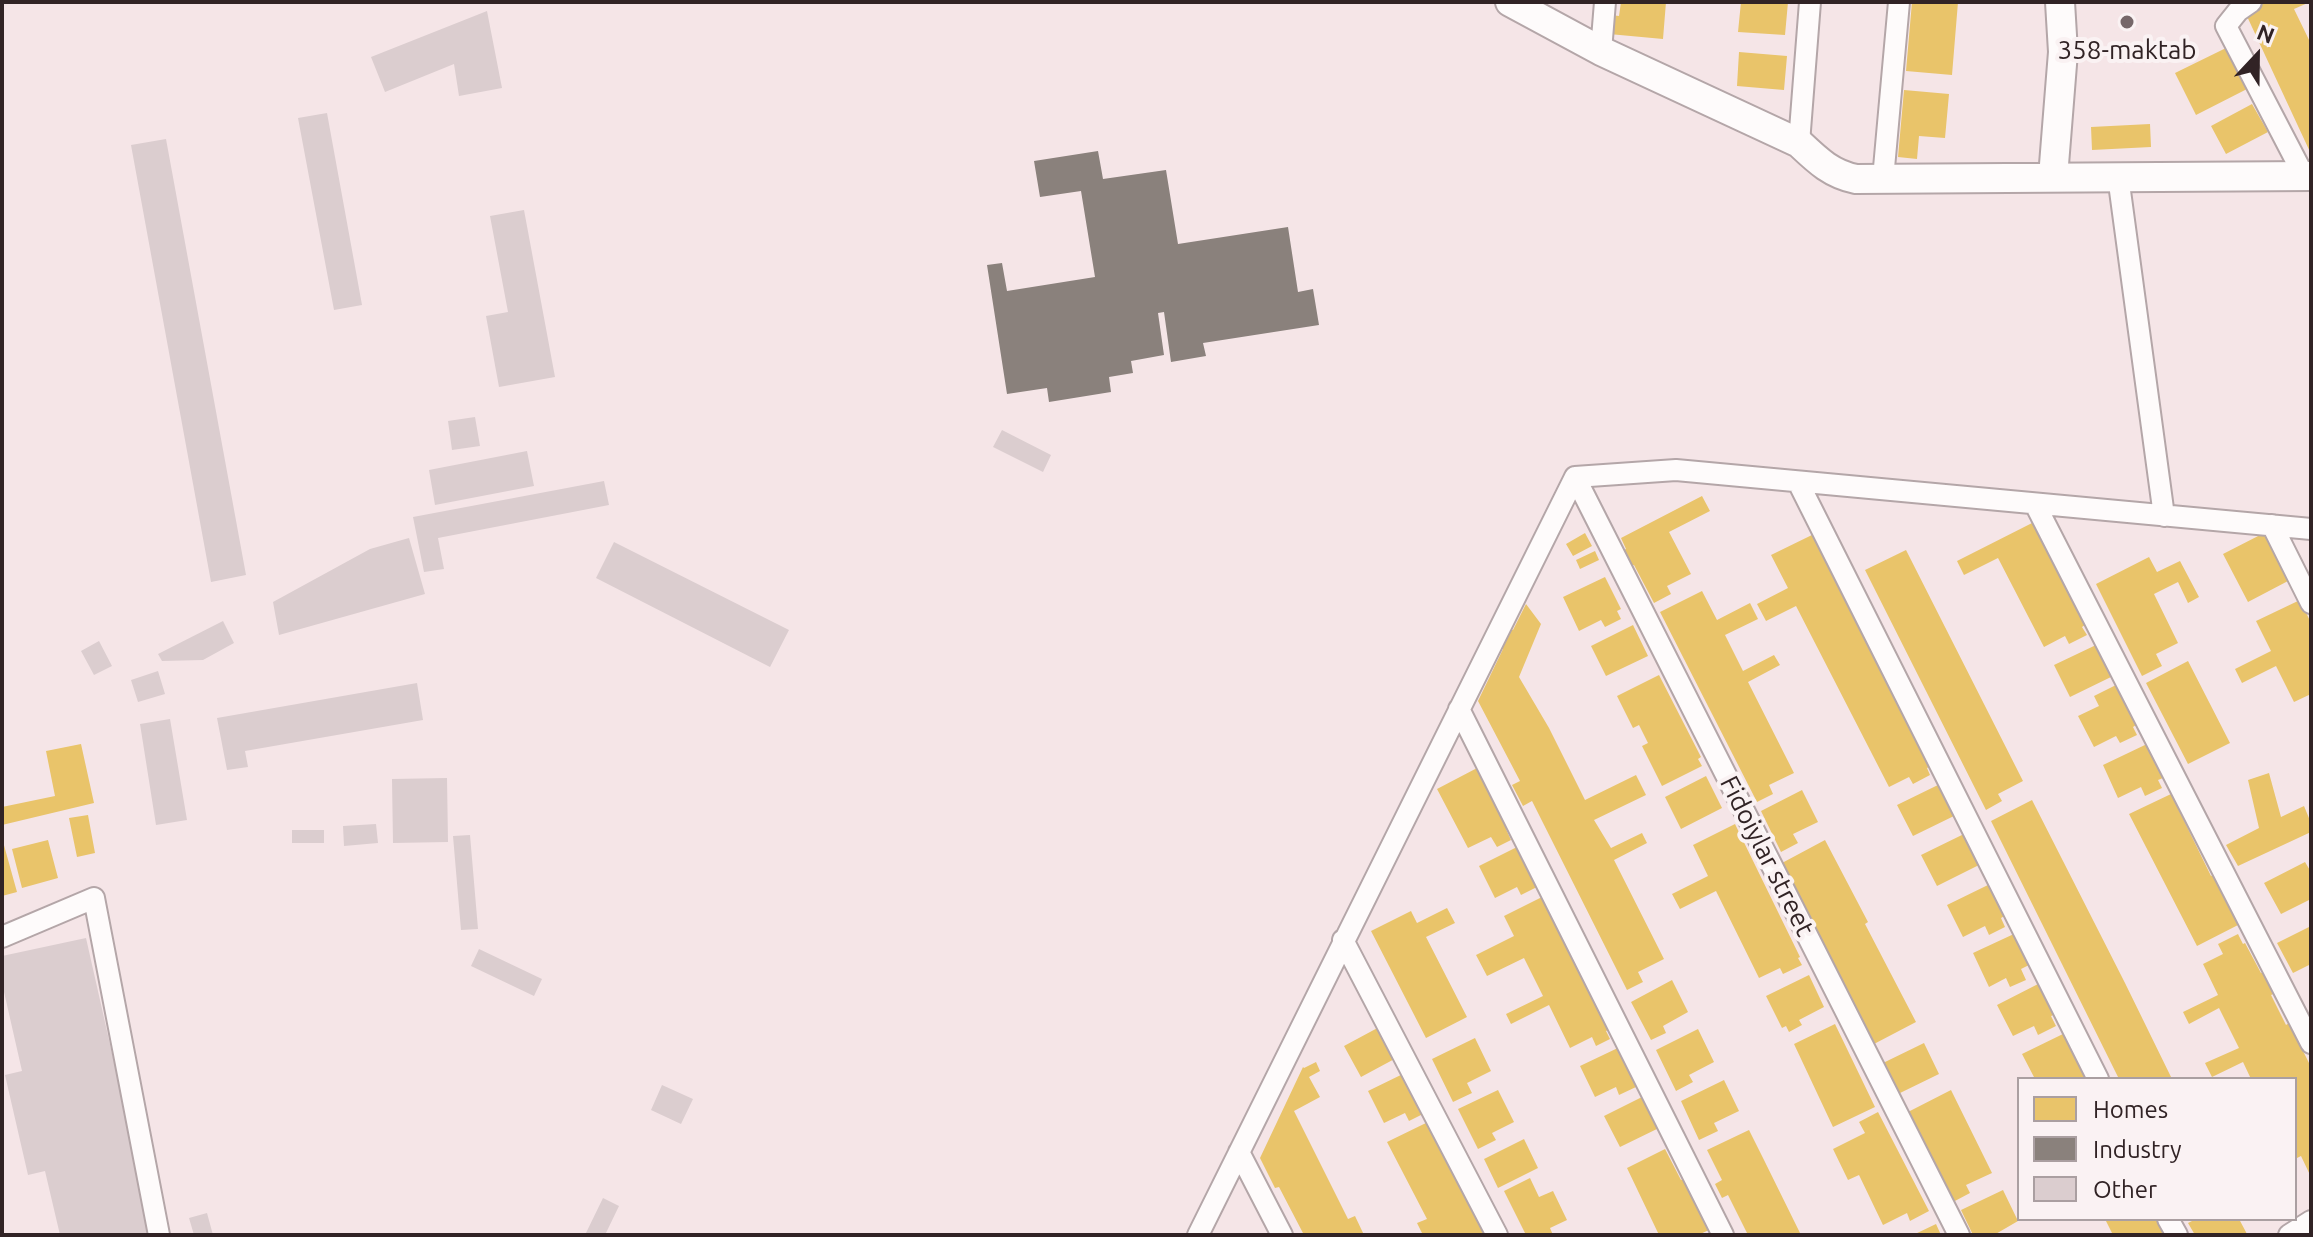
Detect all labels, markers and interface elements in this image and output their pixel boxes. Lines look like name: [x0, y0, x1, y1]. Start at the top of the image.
marker: 358-maktab: [2118, 13, 2136, 31]
north arrow: [2217, 16, 2297, 96]
text: N: [2254, 19, 2278, 48]
place label: 358-maktab: [2057, 34, 2197, 66]
street label: Fidoiylar street: [1713, 771, 1821, 941]
legend: [2017, 1077, 2297, 1221]
text: Homes: [2093, 1096, 2168, 1123]
text: Industry: [2093, 1136, 2182, 1163]
text: Other: [2093, 1176, 2157, 1203]

